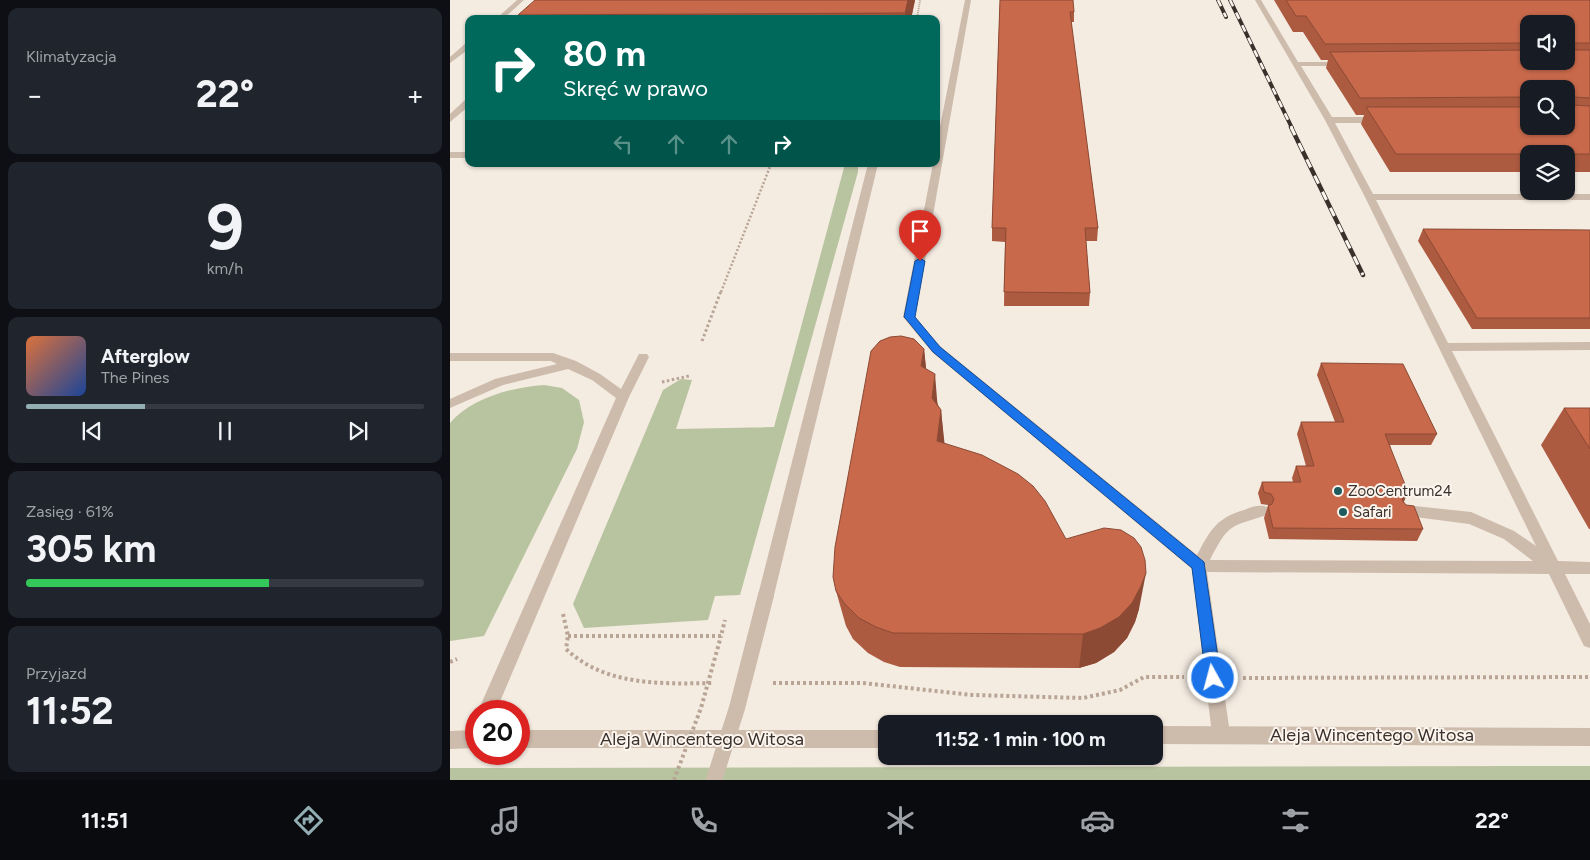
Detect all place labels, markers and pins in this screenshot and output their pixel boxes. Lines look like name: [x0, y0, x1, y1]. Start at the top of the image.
pin: [899, 210, 941, 261]
place label: ZooCentrum24: [1348, 482, 1452, 500]
marker: ZooCentrum24: [1332, 485, 1344, 497]
place label: Safari: [1353, 503, 1392, 521]
marker: Safari: [1337, 506, 1349, 518]

